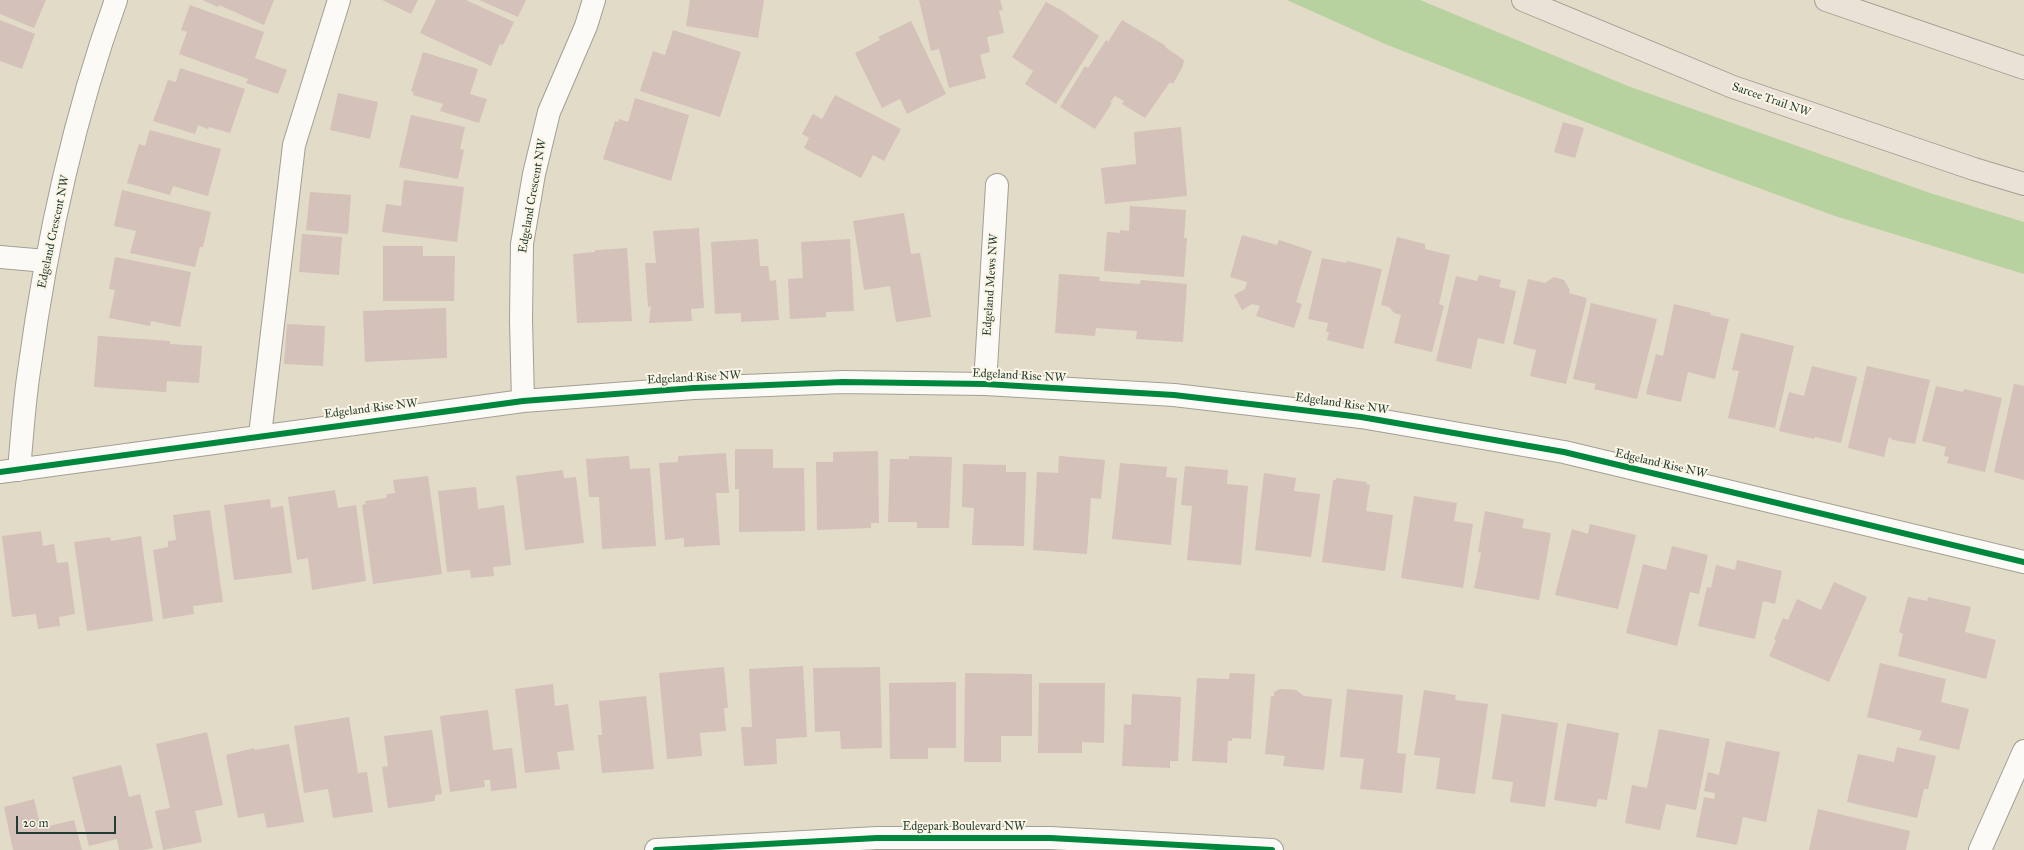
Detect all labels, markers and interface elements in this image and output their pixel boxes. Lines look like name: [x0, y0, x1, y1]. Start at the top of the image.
street label: Sarcee Trail NW: [1730, 80, 1812, 120]
street label: Edgeland Crescent NW: [516, 138, 550, 254]
street label: Edgeland Crescent NW: [35, 174, 73, 290]
street label: Edgeland Mews NW: [980, 233, 1002, 337]
street label: Edgeland Rise NW: [972, 366, 1066, 386]
street label: Edgeland Rise NW: [647, 368, 741, 388]
street label: Edgeland Rise NW: [1295, 390, 1389, 418]
street label: Edgeland Rise NW: [324, 396, 418, 422]
street label: Edgeland Rise NW: [1614, 446, 1708, 482]
scale bar: [18, 808, 118, 834]
text: 20 m: [23, 816, 49, 830]
street label: Edgepark Boulevard NW: [903, 820, 1025, 834]

